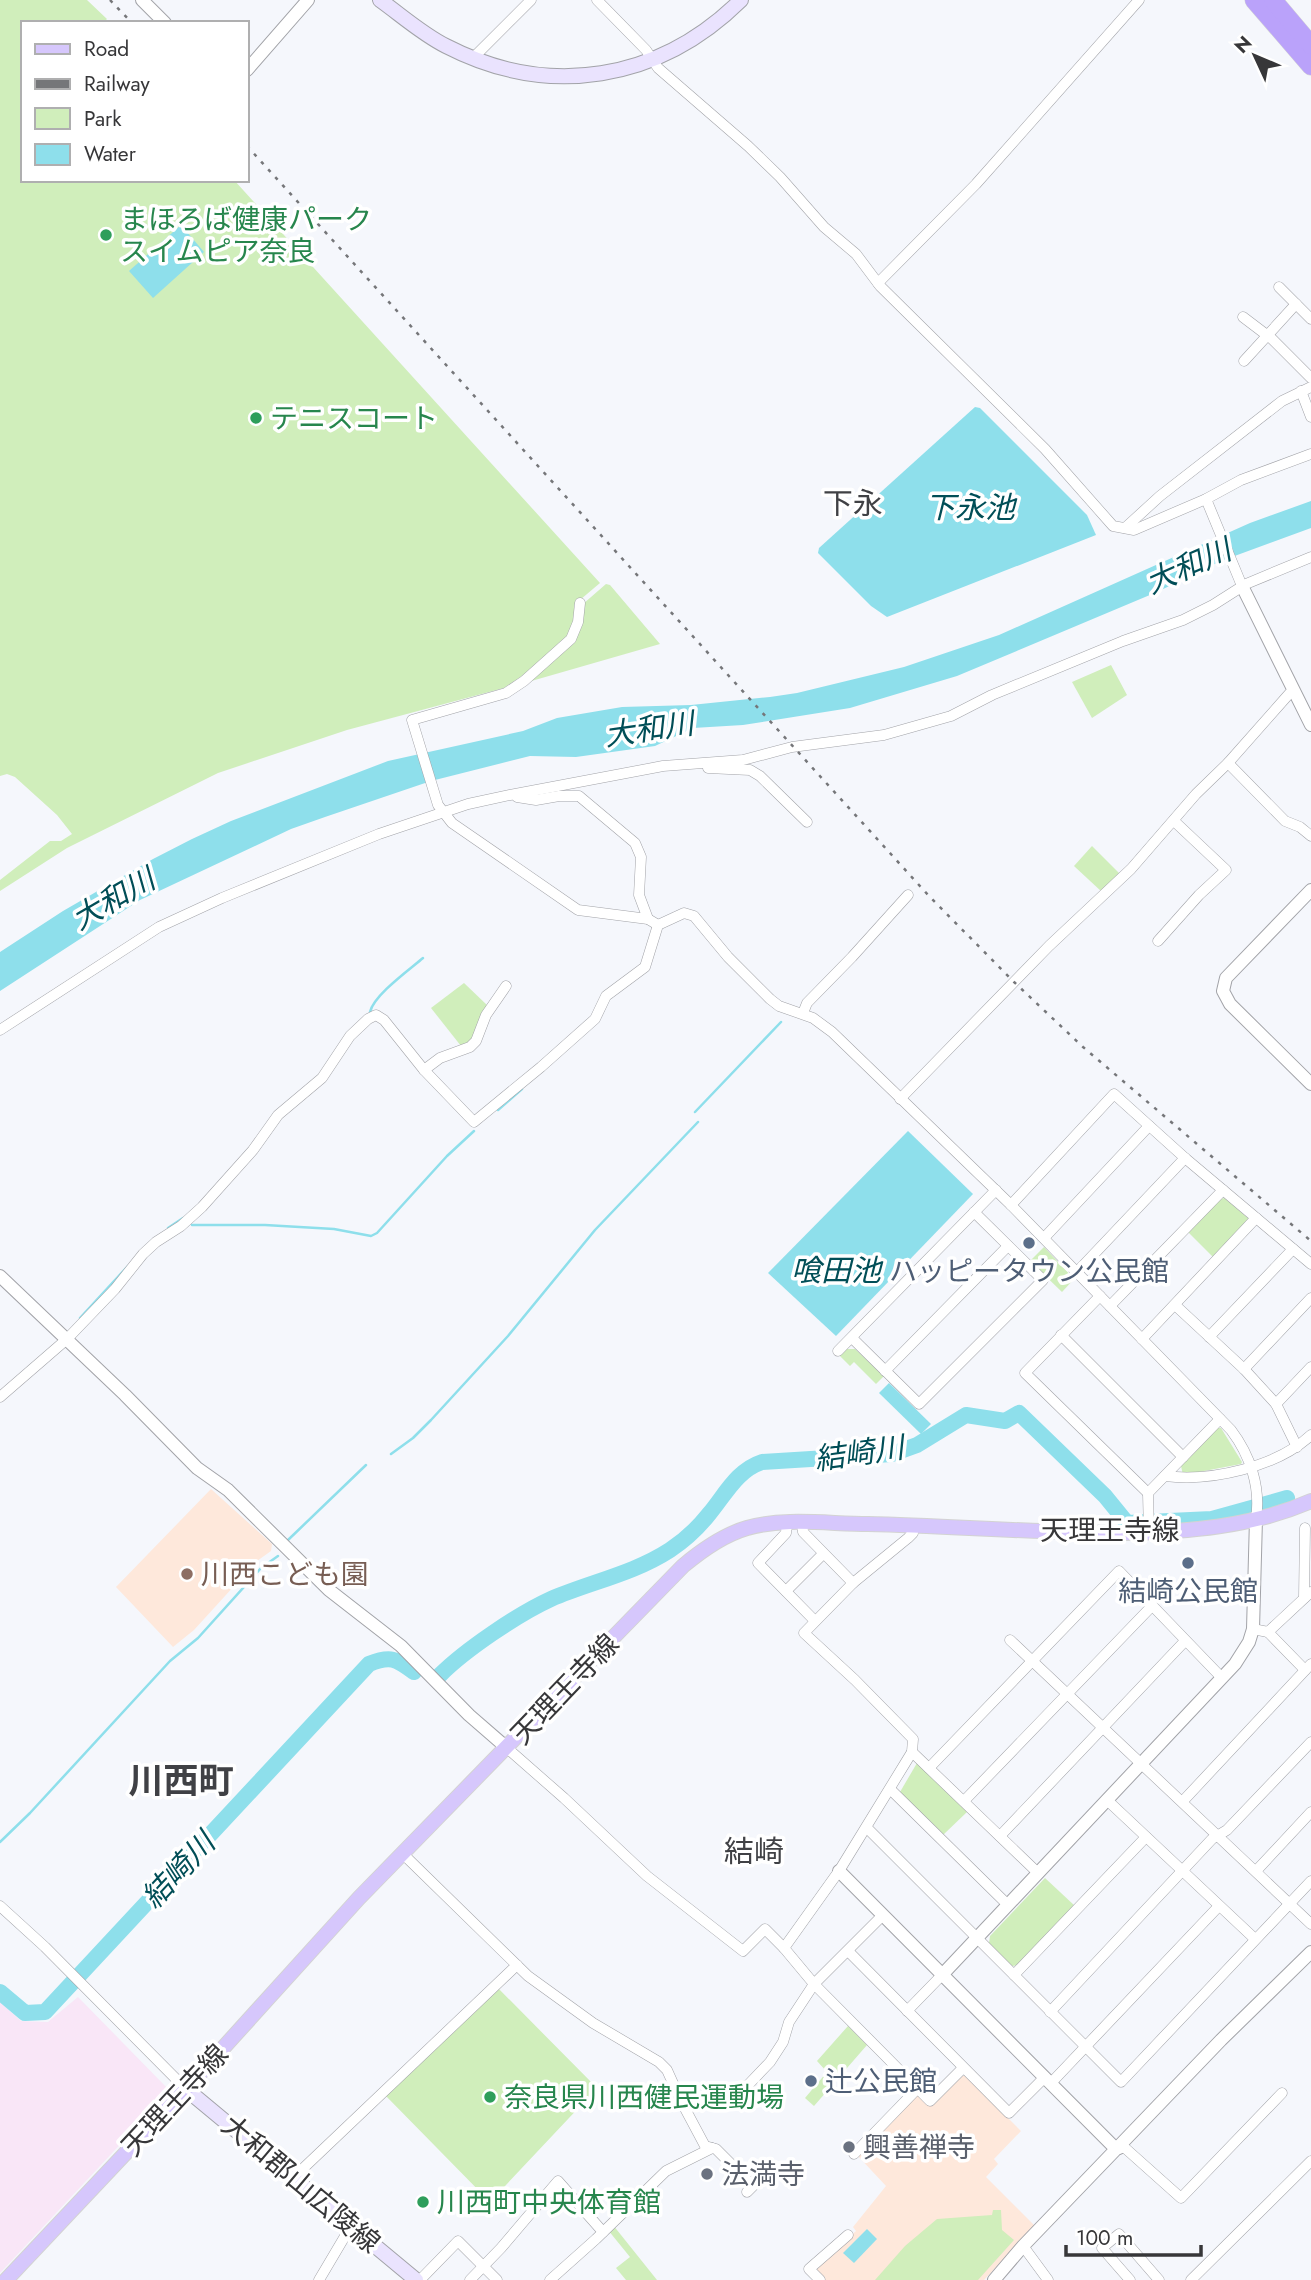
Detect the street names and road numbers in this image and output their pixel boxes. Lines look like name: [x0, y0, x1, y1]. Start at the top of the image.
street label: 天理王寺線: [1040, 1510, 1180, 1551]
street label: 天理王寺線: [502, 1624, 628, 1754]
street label: 天理王寺線: [112, 2035, 238, 2165]
street label: 大和郡山広陵線: [213, 2105, 389, 2263]

